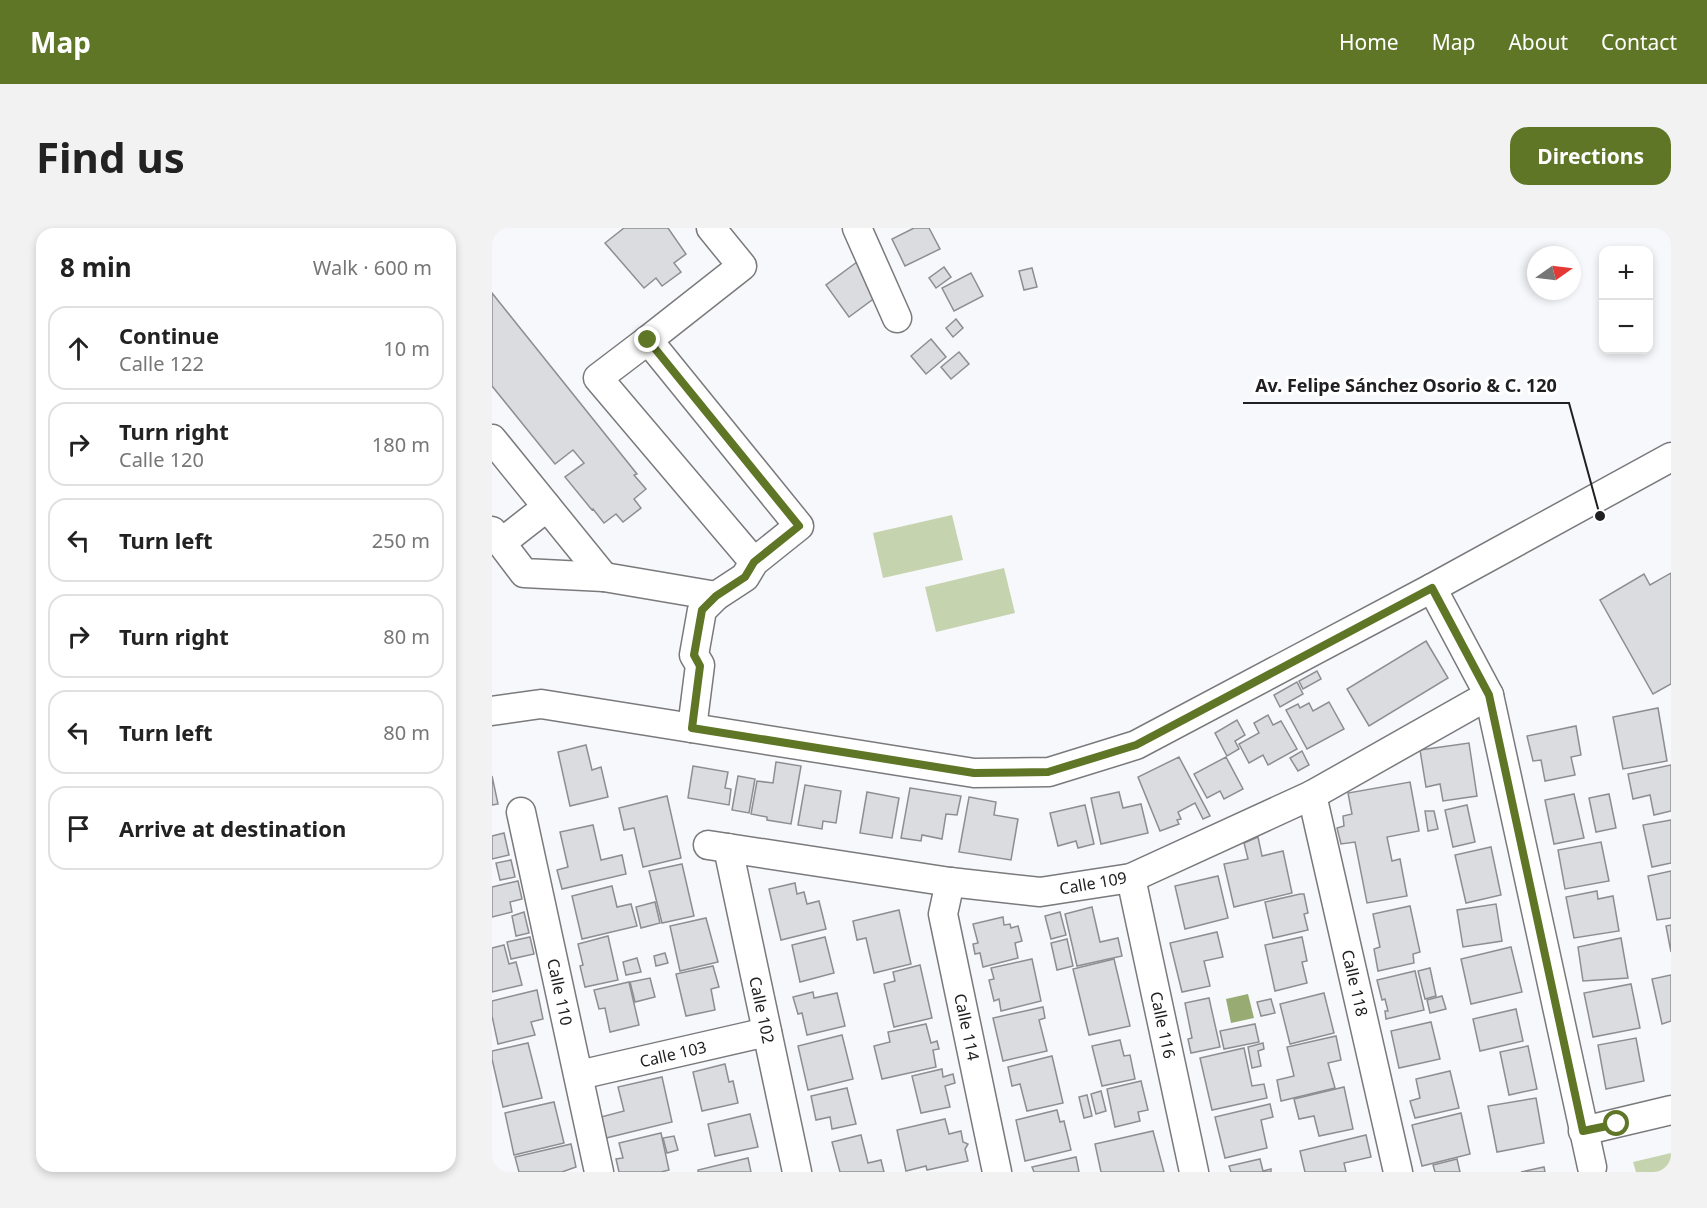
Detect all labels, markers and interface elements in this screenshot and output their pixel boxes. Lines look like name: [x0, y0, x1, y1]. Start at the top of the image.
text: Map: [30, 23, 91, 61]
text: Home: [1339, 28, 1399, 56]
text: Map: [1432, 28, 1475, 56]
text: About: [1508, 28, 1568, 56]
text: Contact: [1601, 28, 1677, 56]
button: Directions: [1510, 127, 1671, 185]
text: Find us: [36, 128, 185, 185]
north arrow: [1527, 246, 1581, 300]
map controls: [1599, 246, 1653, 354]
button: +: [1599, 246, 1653, 300]
text: 8 min: [60, 249, 132, 285]
text: Walk · 600 m: [313, 254, 432, 281]
button: −: [1599, 300, 1653, 354]
text: Continue: [119, 320, 219, 350]
route end: [634, 326, 660, 352]
icon: ahead: [62, 332, 95, 365]
text: 10 m: [383, 335, 430, 362]
text: Calle 122: [119, 350, 204, 377]
callout: Av. Felipe Sánchez Osorio & C. 120: [1243, 367, 1569, 403]
text: Av. Felipe Sánchez Osorio & C. 120: [1255, 373, 1557, 397]
text: Turn right: [119, 416, 229, 446]
icon: right: [62, 428, 95, 461]
text: 180 m: [372, 431, 430, 458]
text: Calle 120: [119, 446, 204, 473]
icon: left: [62, 524, 95, 557]
text: Turn left: [119, 525, 213, 555]
text: 250 m: [372, 527, 430, 554]
icon: right: [62, 620, 95, 653]
text: Turn right: [119, 621, 229, 651]
text: 80 m: [383, 623, 430, 650]
icon: left: [62, 716, 95, 749]
text: Turn left: [119, 717, 213, 747]
text: 80 m: [383, 719, 430, 746]
icon: arrive: [62, 812, 95, 845]
text: Arrive at destination: [119, 813, 346, 843]
street label: Calle 109: [1058, 866, 1128, 900]
street label: Calle 118: [1337, 947, 1373, 1019]
street label: Calle 110: [542, 956, 578, 1028]
street label: Calle 102: [744, 974, 780, 1046]
street label: Calle 116: [1145, 989, 1181, 1061]
street label: Calle 114: [949, 991, 985, 1063]
street label: Calle 103: [637, 1036, 709, 1072]
route start: [1603, 1110, 1629, 1136]

